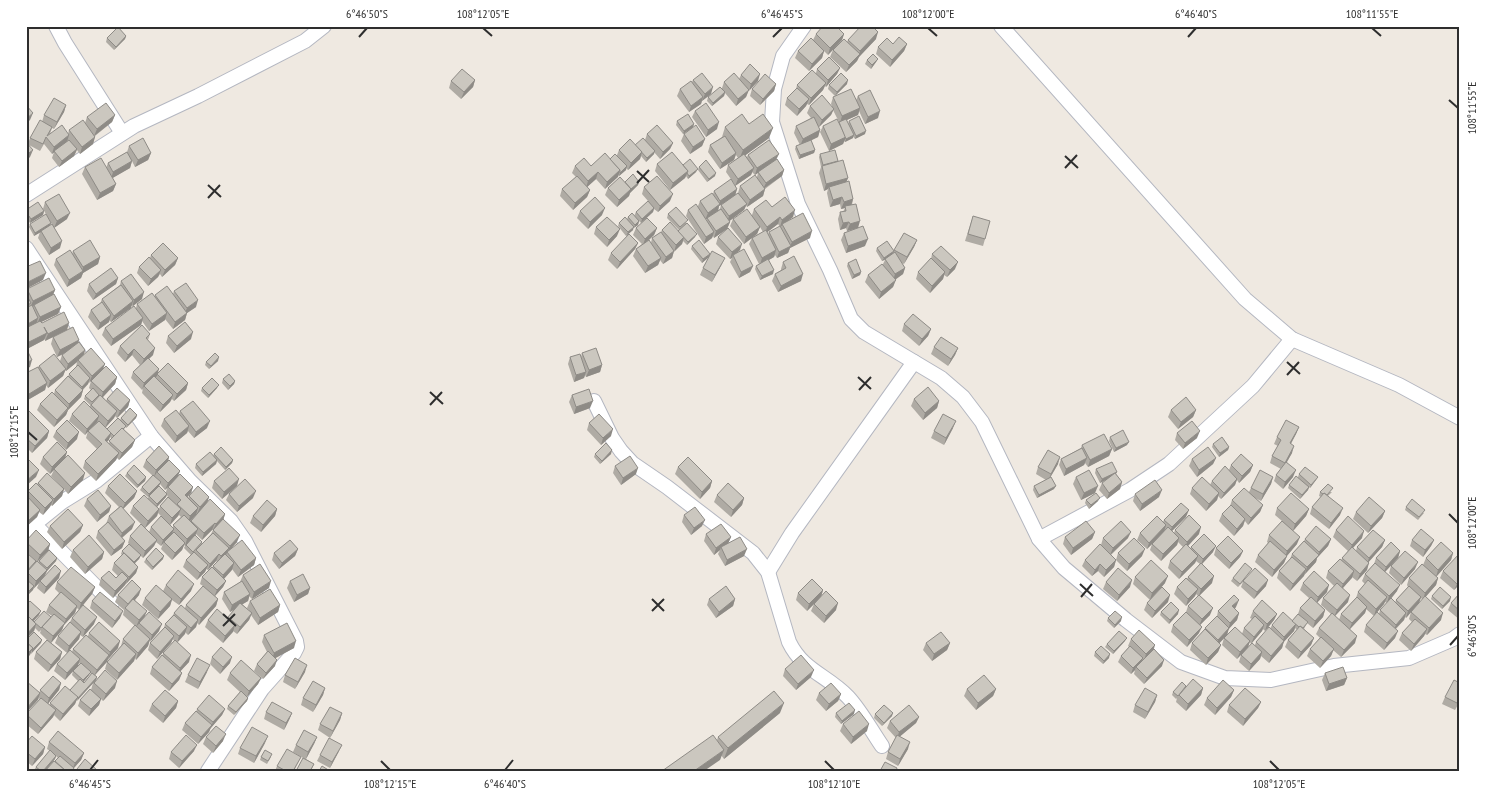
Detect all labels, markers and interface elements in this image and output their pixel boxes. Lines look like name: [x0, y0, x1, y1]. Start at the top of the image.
text: 6°46'50"S: [346, 6, 388, 21]
text: 108°12'05"E: [457, 6, 509, 21]
text: 6°46'45"S: [761, 6, 803, 21]
text: 108°12'00"E: [902, 6, 954, 21]
text: 6°46'40"S: [1175, 6, 1217, 21]
text: 108°11'55"E: [1346, 6, 1398, 21]
text: 108°11'55"E: [1464, 82, 1479, 134]
text: 108°12'15"E: [6, 406, 21, 458]
text: 108°12'00"E: [1464, 497, 1479, 549]
text: 6°46'30"S: [1464, 615, 1479, 657]
text: 6°46'45"S: [69, 776, 111, 791]
text: 108°12'15"E: [364, 776, 416, 791]
text: 6°46'40"S: [484, 776, 526, 791]
text: 108°12'10"E: [808, 776, 860, 791]
text: 108°12'05"E: [1253, 776, 1305, 791]

